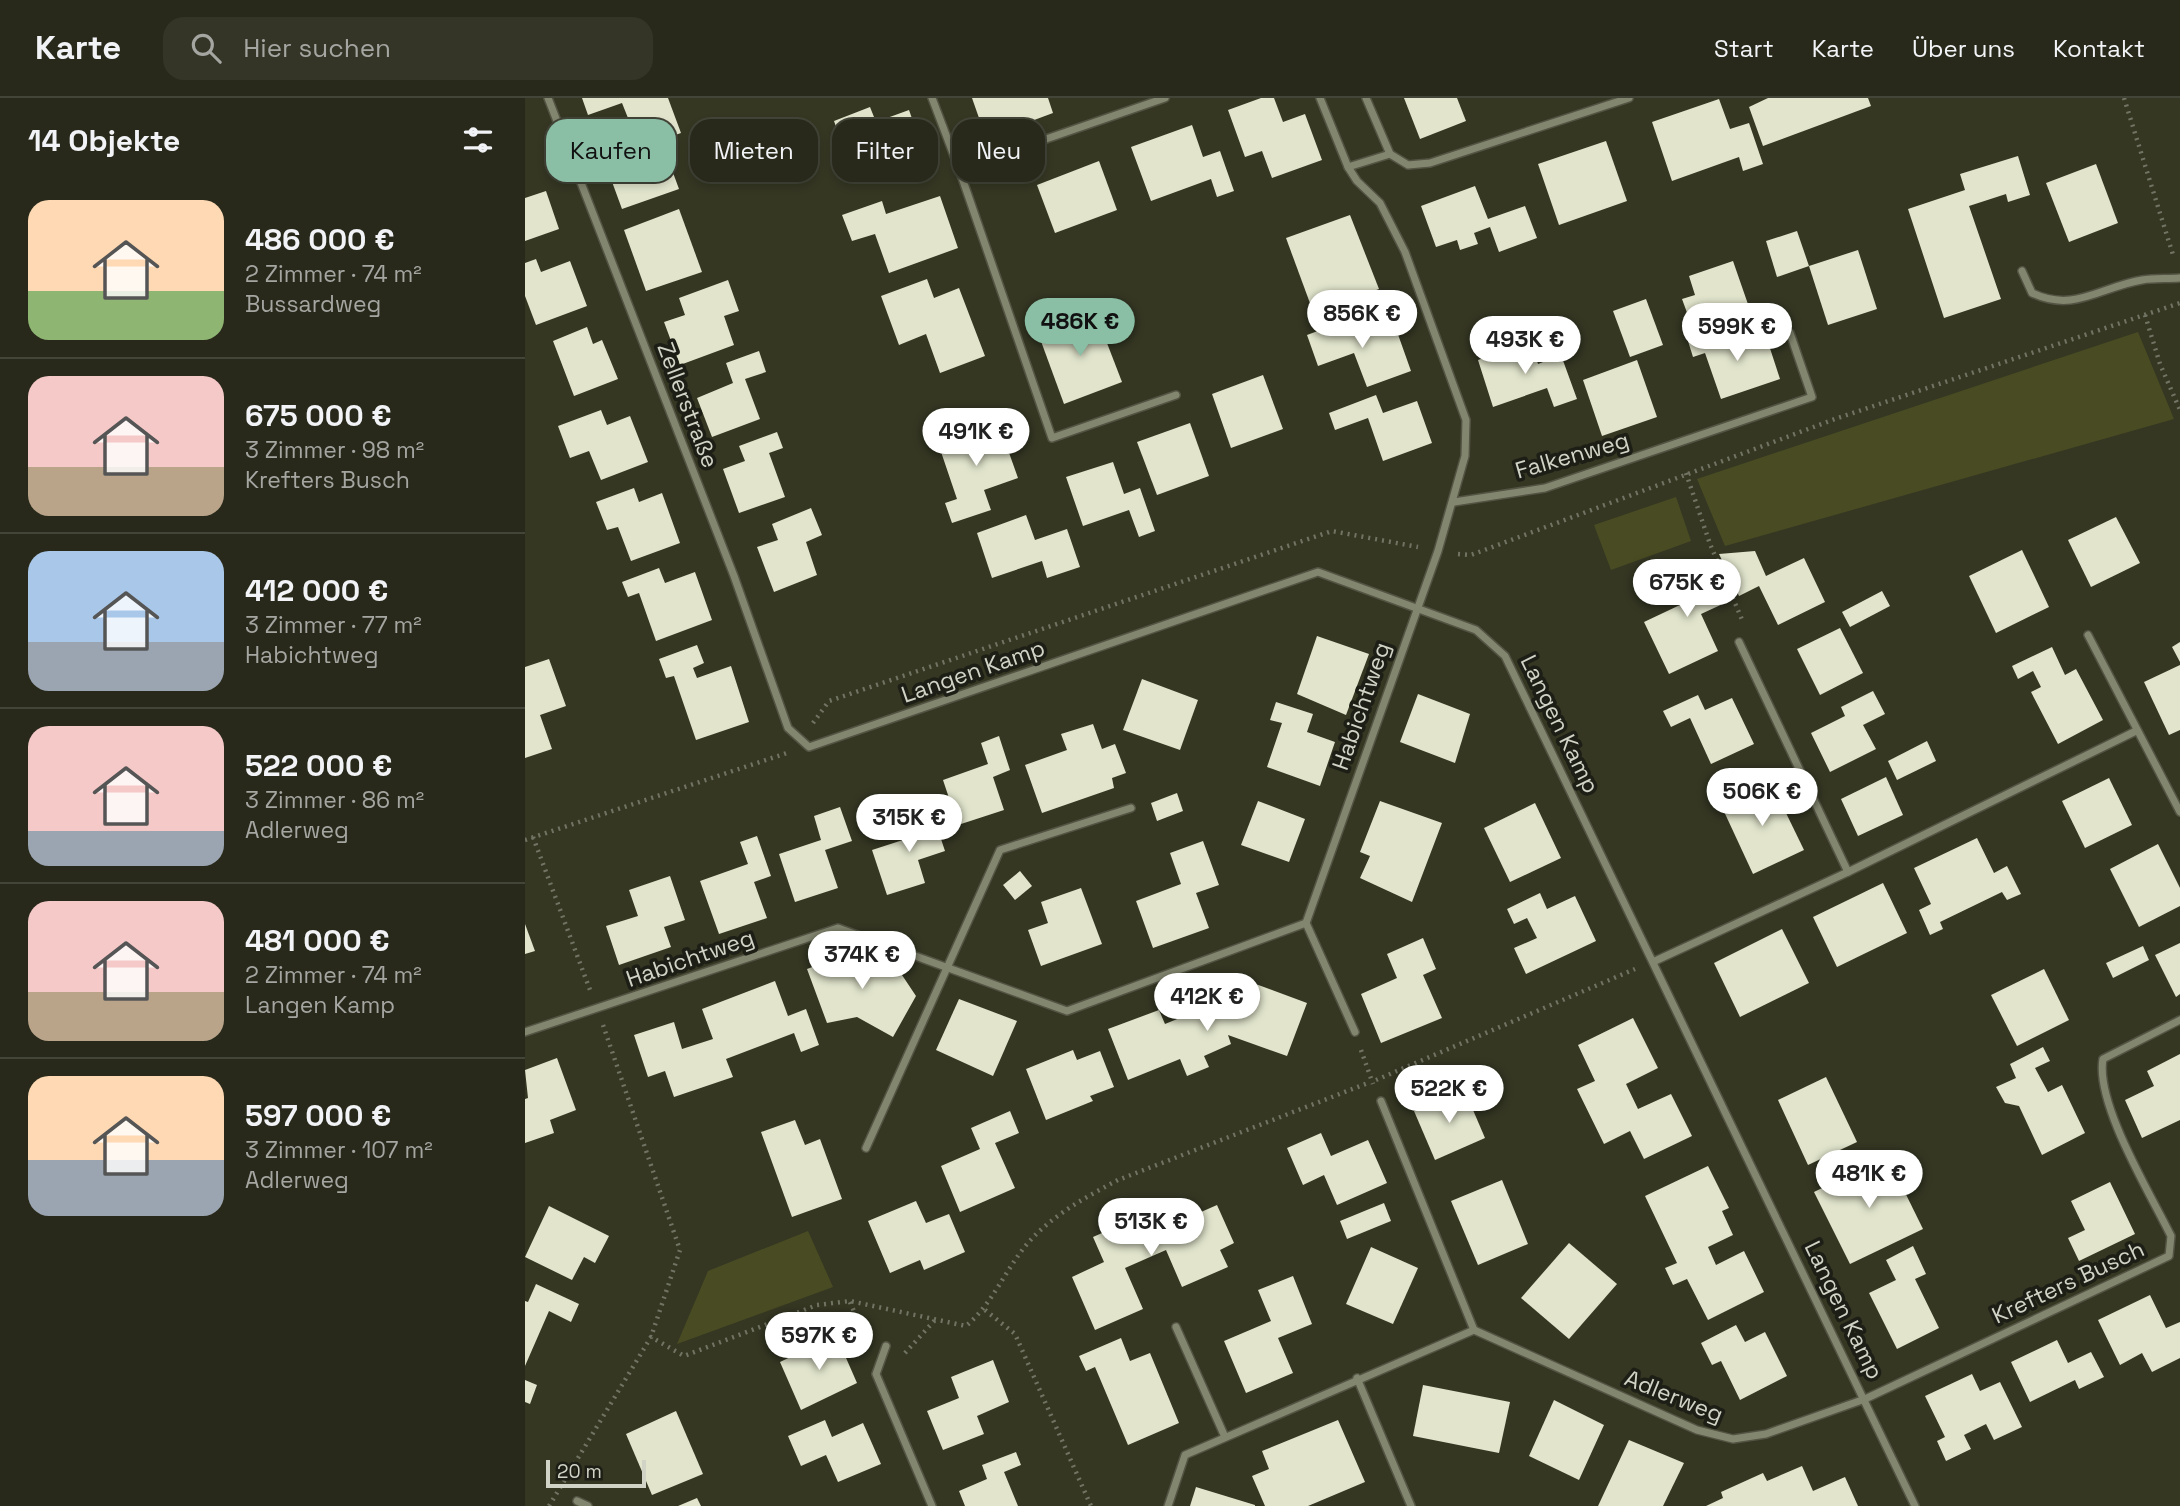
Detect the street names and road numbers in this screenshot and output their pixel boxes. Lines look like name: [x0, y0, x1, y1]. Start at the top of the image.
street label: Zellerstraße: [650, 338, 726, 472]
street label: Falkenweg: [1512, 424, 1632, 486]
street label: Langen Kamp: [897, 632, 1049, 710]
street label: Habichtweg: [1325, 638, 1397, 774]
street label: Langen Kamp: [1514, 650, 1606, 798]
street label: Habichtweg: [622, 922, 758, 994]
street label: Krefters Busch: [1987, 1234, 2149, 1330]
street label: Langen Kamp: [1798, 1236, 1890, 1384]
street label: Adlerweg: [1620, 1363, 1728, 1429]

